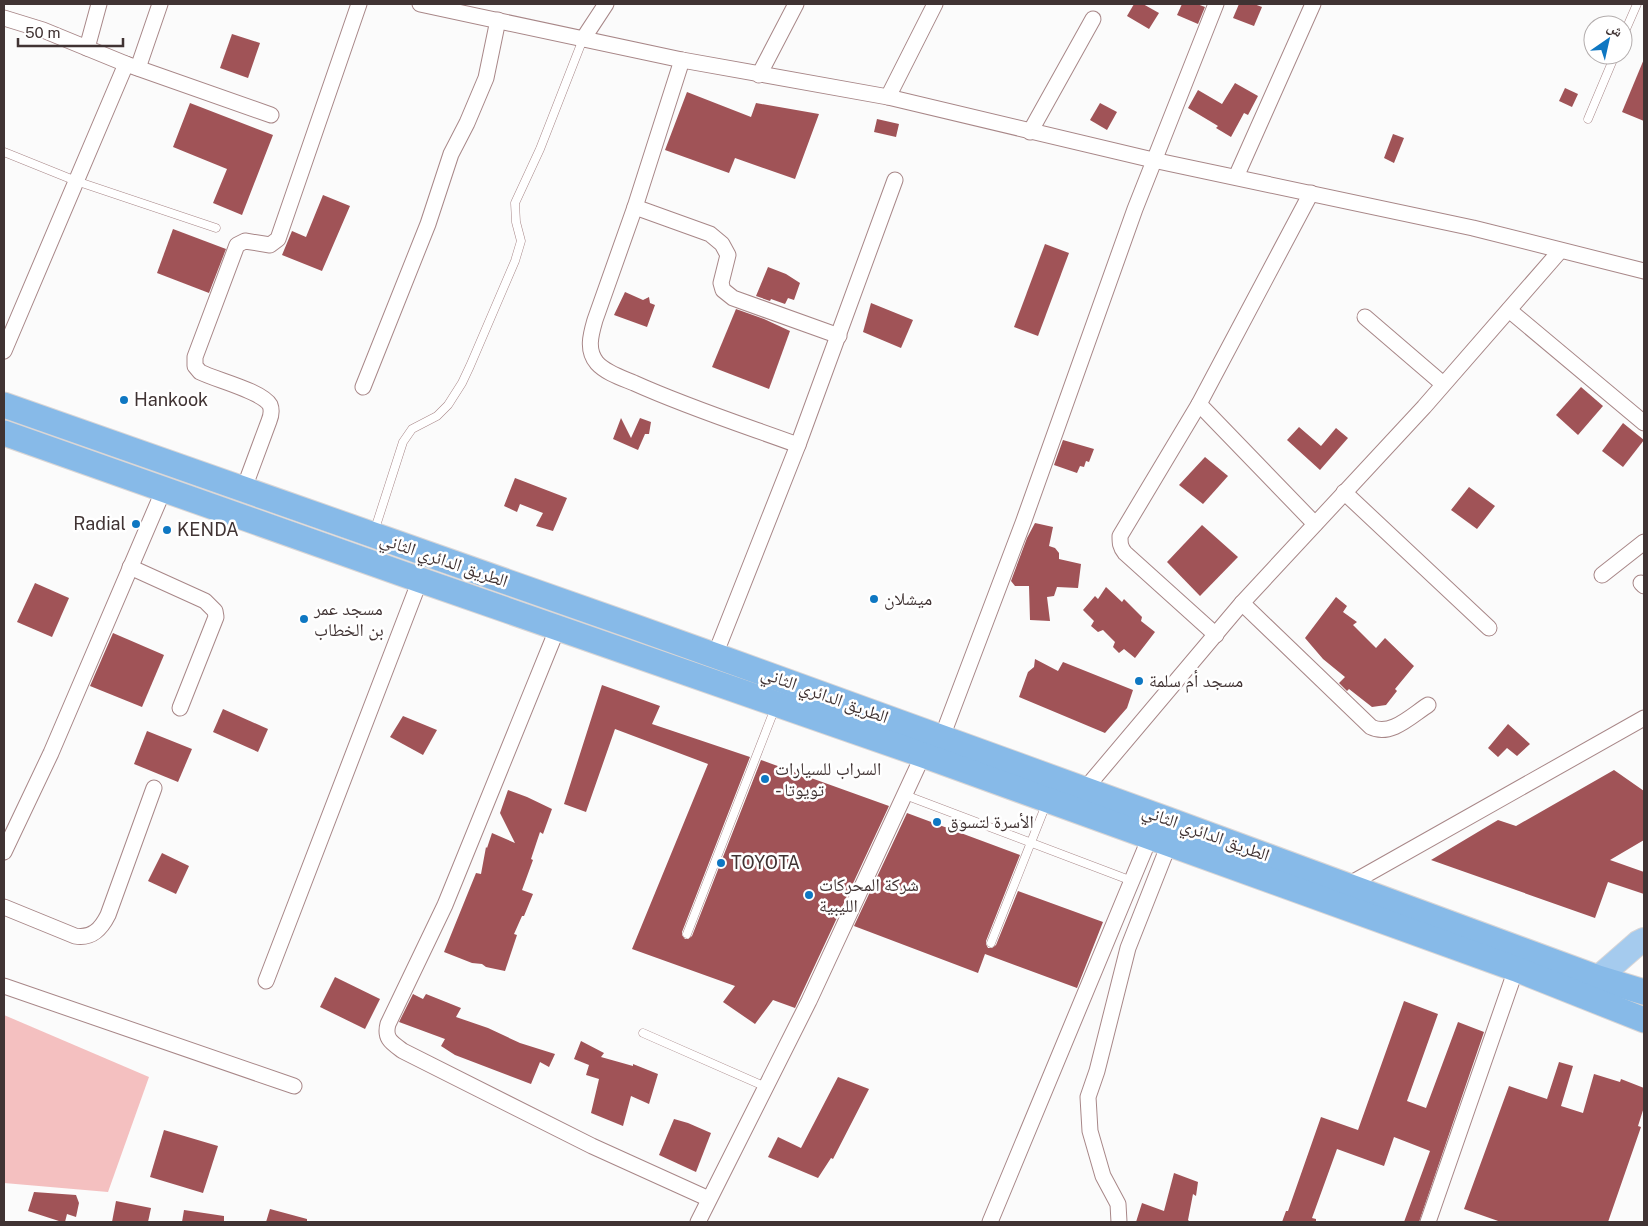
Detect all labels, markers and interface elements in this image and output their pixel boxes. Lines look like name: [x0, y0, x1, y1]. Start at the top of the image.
scale bar: [18, 15, 122, 47]
north arrow: [1583, 15, 1633, 65]
text: ش: [1604, 18, 1626, 41]
text: 50 m: [25, 24, 60, 41]
place label: Hankook: [134, 389, 208, 410]
marker: Hankook: [118, 394, 130, 406]
place label: Radial: [73, 513, 126, 534]
marker: Radial: [130, 518, 142, 530]
place label: KENDA: [177, 519, 239, 540]
marker: KENDA: [161, 524, 173, 536]
street label: الطريق الدائري الثاني: [376, 528, 511, 596]
place label: ميشلان: [884, 588, 932, 610]
marker: ميشلان: [868, 593, 880, 605]
place label: مسجد عمر بن الخطاب: [313, 598, 384, 641]
marker: مسجد عمر بن الخطاب: [298, 613, 310, 625]
street label: الطريق الدائري الثاني: [757, 662, 892, 732]
place label: مسجد أم سلمة: [1149, 670, 1243, 693]
marker: مسجد أم سلمة: [1133, 675, 1145, 687]
place label: السراب للسيارات - تويوتا: [775, 758, 881, 800]
marker: السراب للسيارات - تويوتا: [759, 773, 771, 785]
street label: الطريق الدائري الثاني: [1138, 800, 1273, 870]
place label: الأسرة لتسوق: [947, 811, 1034, 833]
marker: الأسرة لتسوق: [931, 816, 943, 828]
place label: TOYOTA: [731, 852, 800, 873]
marker: TOYOTA: [715, 857, 727, 869]
place label: شركة المحركات الليبية: [819, 874, 919, 917]
marker: شركة المحركات الليبية: [803, 889, 815, 901]

